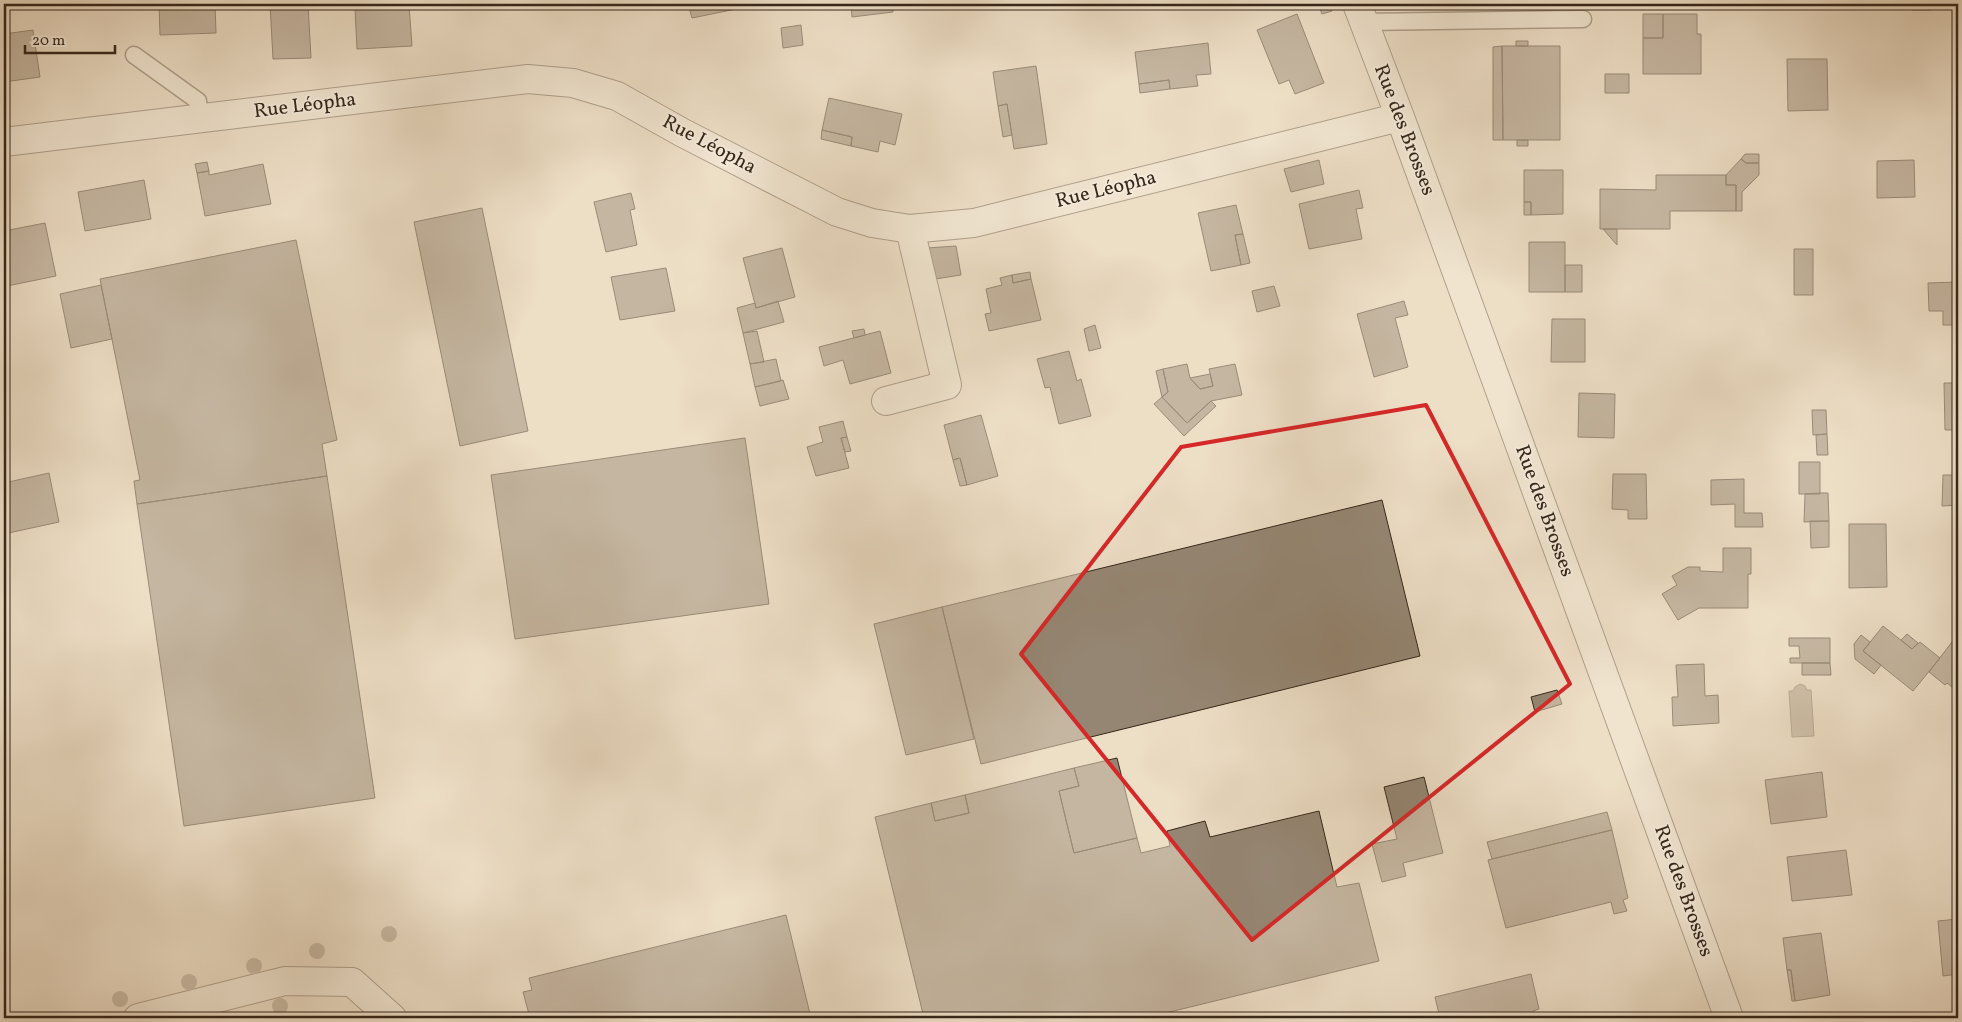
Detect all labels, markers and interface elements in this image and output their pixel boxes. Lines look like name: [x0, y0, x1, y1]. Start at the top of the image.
scale bar: [25, 22, 115, 54]
text: 20 m: [32, 31, 65, 52]
street label: Rue des Brosses: [1366, 60, 1442, 200]
street label: Rue Léopha: [252, 86, 358, 126]
street label: Rue Léopha: [657, 108, 761, 182]
street label: Rue Léopha: [1053, 164, 1159, 216]
street label: Rue des Brosses: [1507, 441, 1581, 581]
street label: Rue des Brosses: [1646, 821, 1720, 961]

